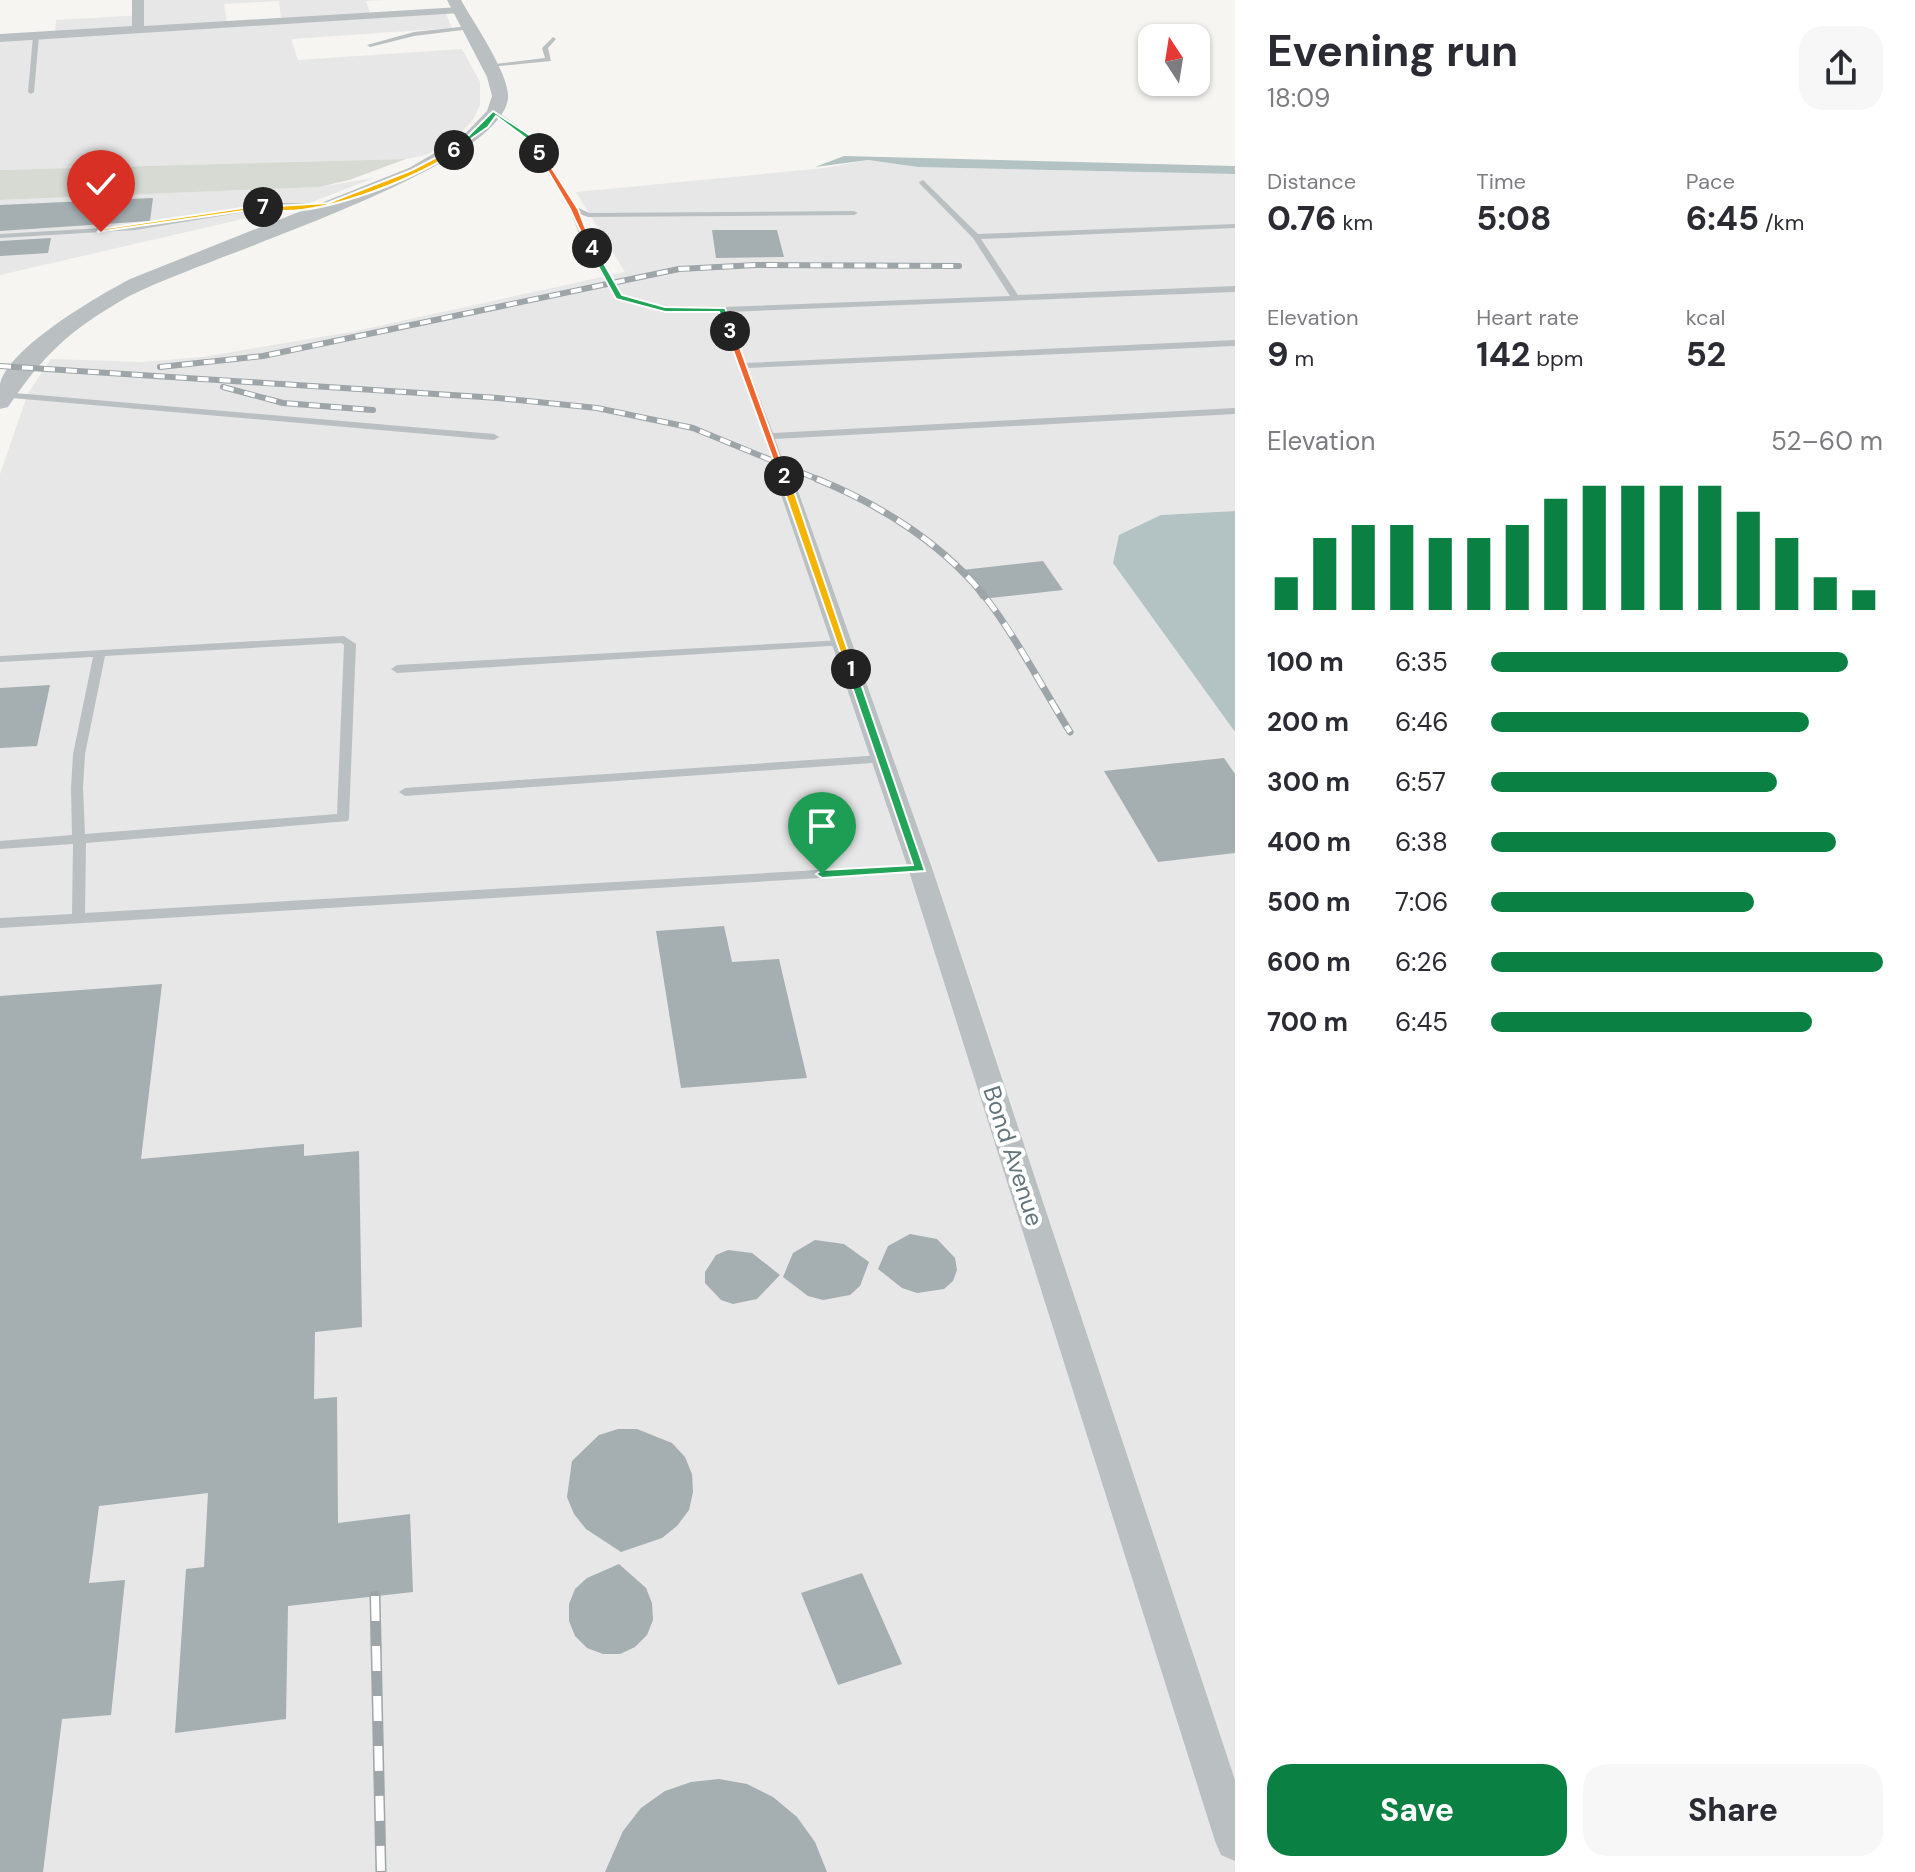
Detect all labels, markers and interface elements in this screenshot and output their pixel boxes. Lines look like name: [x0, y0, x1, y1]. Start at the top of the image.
text: Evening run: [1267, 22, 1518, 80]
north arrow: [1138, 24, 1210, 96]
map controls: [1138, 24, 1210, 96]
button: share: [1799, 26, 1883, 110]
text: 18:09: [1267, 81, 1330, 115]
pin: 6: [434, 130, 474, 170]
pin: 5: [519, 133, 559, 173]
text: 6: [447, 135, 461, 164]
text: 5: [532, 138, 546, 167]
pin: [67, 150, 135, 232]
icon: check: [79, 162, 123, 206]
text: Distance: [1267, 167, 1356, 196]
text: Time: [1476, 167, 1526, 196]
text: Pace: [1686, 167, 1735, 196]
pin: 7: [243, 187, 283, 227]
text: 7: [257, 192, 269, 221]
text: 0.76: [1267, 196, 1337, 241]
text: 5:08: [1476, 196, 1552, 241]
text: 6:45: [1686, 196, 1759, 241]
text: km: [1337, 208, 1373, 237]
text: /km: [1759, 208, 1804, 237]
pin: 4: [572, 228, 612, 268]
text: 4: [585, 233, 599, 262]
text: Elevation: [1267, 303, 1359, 332]
text: Heart rate: [1476, 303, 1579, 332]
text: kcal: [1686, 303, 1725, 332]
pin: 3: [710, 311, 750, 351]
text: 3: [723, 316, 737, 345]
text: 9: [1267, 332, 1289, 377]
text: 142: [1476, 332, 1530, 377]
text: 52: [1686, 332, 1726, 377]
text: m: [1289, 344, 1314, 373]
text: bpm: [1530, 344, 1583, 373]
text: Elevation: [1267, 424, 1375, 458]
text: 52–60 m: [1771, 424, 1883, 458]
pin: 2: [764, 456, 804, 496]
text: 2: [778, 461, 790, 490]
text: 100 m: [1267, 645, 1344, 679]
text: 6:35: [1395, 645, 1448, 679]
pin: 1: [831, 649, 871, 689]
text: 1: [847, 654, 855, 683]
text: 200 m: [1267, 705, 1349, 739]
text: 6:46: [1395, 705, 1449, 739]
text: 300 m: [1267, 765, 1350, 799]
text: 6:57: [1395, 765, 1446, 799]
pin: [788, 792, 856, 874]
icon: arrive: [800, 804, 844, 848]
text: 400 m: [1267, 825, 1351, 859]
text: 6:38: [1395, 825, 1448, 859]
text: 500 m: [1267, 885, 1350, 919]
text: 7:06: [1395, 885, 1448, 919]
text: 600 m: [1267, 945, 1351, 979]
text: 6:26: [1395, 945, 1448, 979]
text: 700 m: [1267, 1005, 1348, 1039]
text: 6:45: [1395, 1005, 1448, 1039]
street label: Bond Avenue: [976, 1082, 1051, 1230]
button: Save: [1267, 1764, 1567, 1856]
button: Share: [1583, 1764, 1883, 1856]

